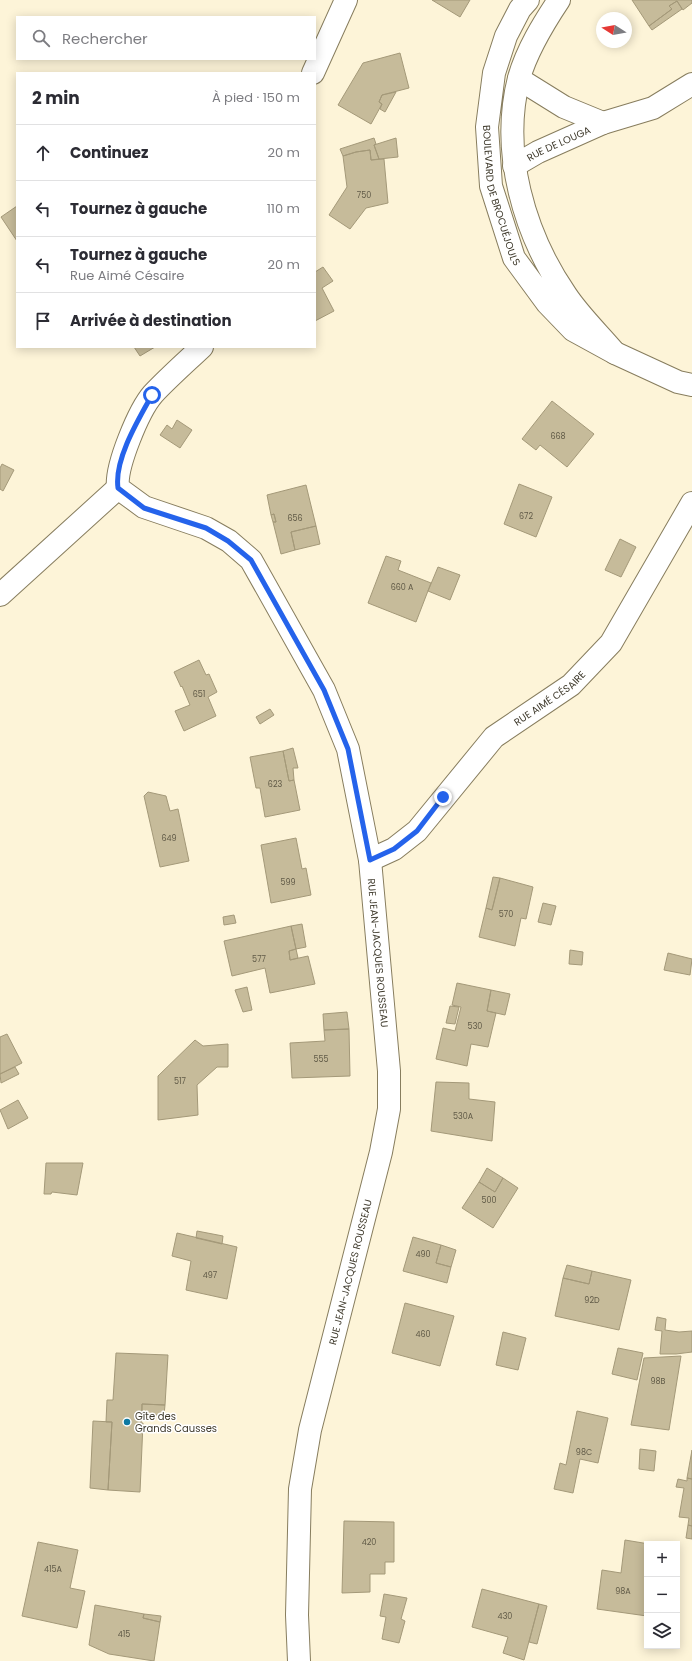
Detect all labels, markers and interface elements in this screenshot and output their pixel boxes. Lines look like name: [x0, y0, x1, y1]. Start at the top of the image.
north arrow: [596, 12, 632, 48]
search box: [16, 16, 316, 60]
icon: search: [30, 27, 52, 49]
text: Rechercher: [62, 28, 148, 49]
text: 2 min: [32, 86, 80, 110]
text: À pied · 150 m: [212, 88, 300, 107]
street label: RUE DE LOUGA: [524, 122, 593, 165]
street label: BOULEVARD DE BROCUÉJOULS: [479, 125, 524, 269]
icon: ahead: [32, 142, 54, 164]
text: Continuez: [70, 142, 149, 163]
text: 20 m: [267, 143, 300, 162]
house number: 750: [357, 190, 371, 201]
icon: left: [32, 198, 54, 220]
text: Tournez à gauche: [70, 198, 207, 219]
text: 110 m: [267, 199, 300, 218]
text: Tournez à gauche: [70, 244, 207, 265]
icon: left: [32, 254, 54, 276]
text: 20 m: [267, 255, 300, 274]
text: Rue Aimé Césaire: [70, 266, 184, 285]
icon: arrive: [32, 310, 54, 332]
text: Arrivée à destination: [70, 310, 232, 331]
route start: [143, 386, 161, 404]
house number: 668: [550, 431, 566, 442]
house number: 672: [519, 511, 533, 522]
house number: 656: [287, 513, 303, 524]
house number: 660 A: [391, 582, 414, 593]
street label: RUE AIMÉ CÉSAIRE: [511, 667, 589, 730]
house number: 651: [193, 689, 205, 700]
house number: 623: [268, 779, 282, 790]
route end: [434, 788, 452, 806]
house number: 649: [161, 833, 177, 844]
house number: 599: [280, 877, 296, 888]
street label: RUE JEAN-JACQUES ROUSSEAU: [364, 878, 392, 1028]
house number: 570: [499, 909, 513, 920]
house number: 577: [252, 954, 267, 965]
house number: 530: [468, 1021, 482, 1032]
house number: 555: [313, 1054, 329, 1065]
house number: 517: [174, 1076, 187, 1087]
house number: 530A: [453, 1111, 474, 1122]
house number: 500: [481, 1195, 497, 1206]
street label: RUE JEAN-JACQUES ROUSSEAU: [325, 1198, 376, 1346]
house number: 490: [415, 1249, 431, 1260]
house number: 497: [203, 1270, 218, 1281]
house number: 92D: [584, 1295, 600, 1306]
house number: 460: [415, 1329, 431, 1340]
house number: 98B: [651, 1376, 666, 1387]
place label: Gîte des Grands Causses: [135, 1409, 217, 1436]
marker: Gîte des Grands Causses: [122, 1417, 132, 1427]
house number: 98C: [576, 1447, 592, 1458]
house number: 420: [362, 1537, 376, 1548]
map controls: [644, 1541, 680, 1649]
button: +: [644, 1541, 680, 1577]
house number: 415A: [44, 1564, 63, 1575]
button: −: [644, 1577, 680, 1613]
house number: 98A: [615, 1586, 631, 1597]
house number: 430: [498, 1611, 512, 1622]
button: layers: [644, 1613, 680, 1649]
house number: 415: [118, 1629, 130, 1640]

